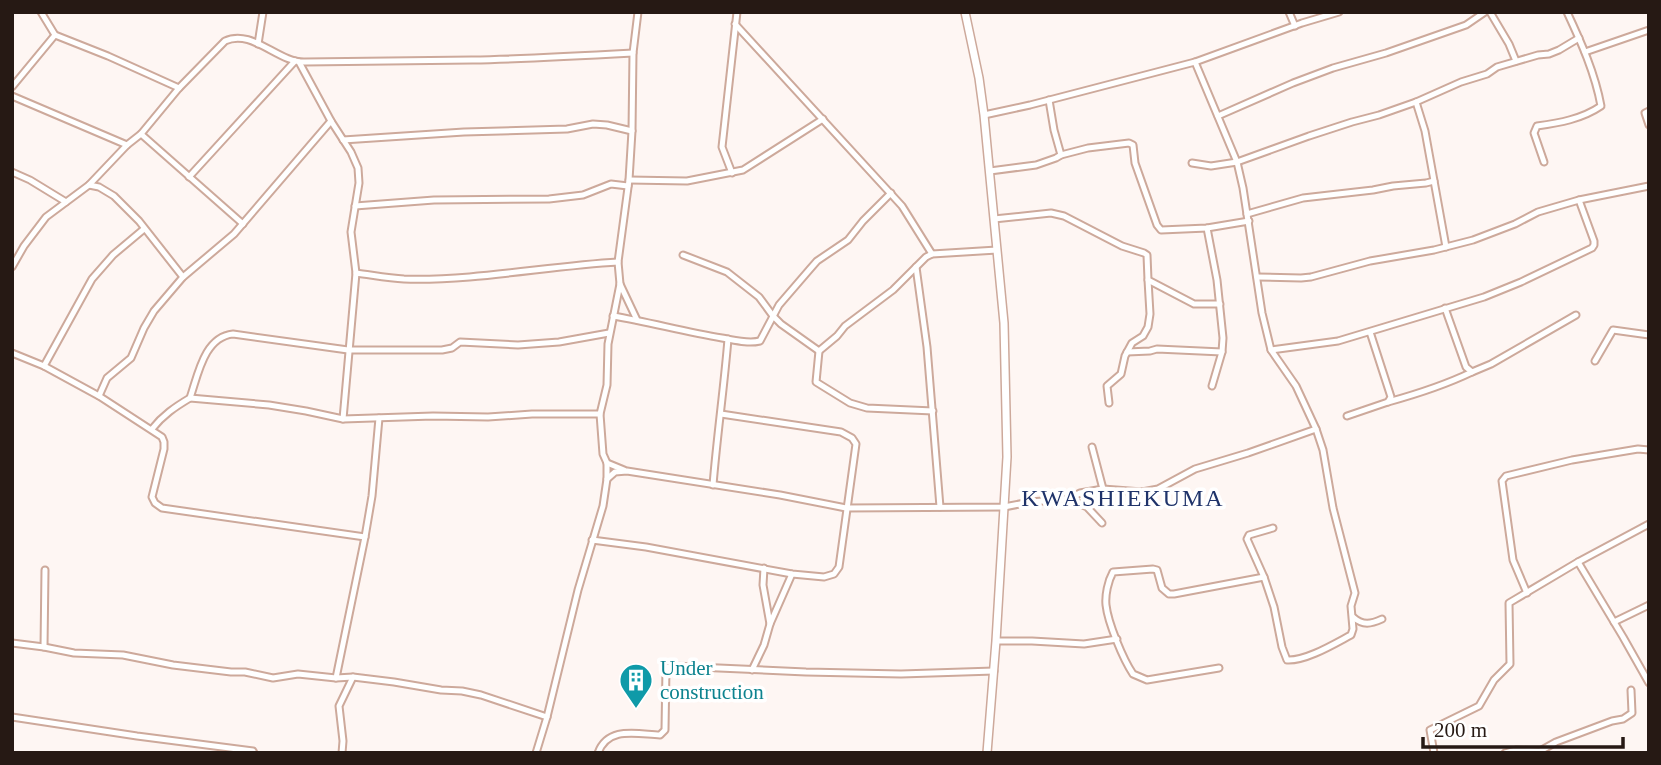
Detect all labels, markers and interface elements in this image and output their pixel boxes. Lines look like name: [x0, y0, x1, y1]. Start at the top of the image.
district label: KWASHIEKUMA: [1021, 485, 1225, 511]
place label: Under construction: [660, 656, 764, 704]
building icon: Under construction: [617, 661, 655, 710]
scale bar: [1423, 706, 1622, 750]
text: 200 m: [1434, 718, 1487, 742]

